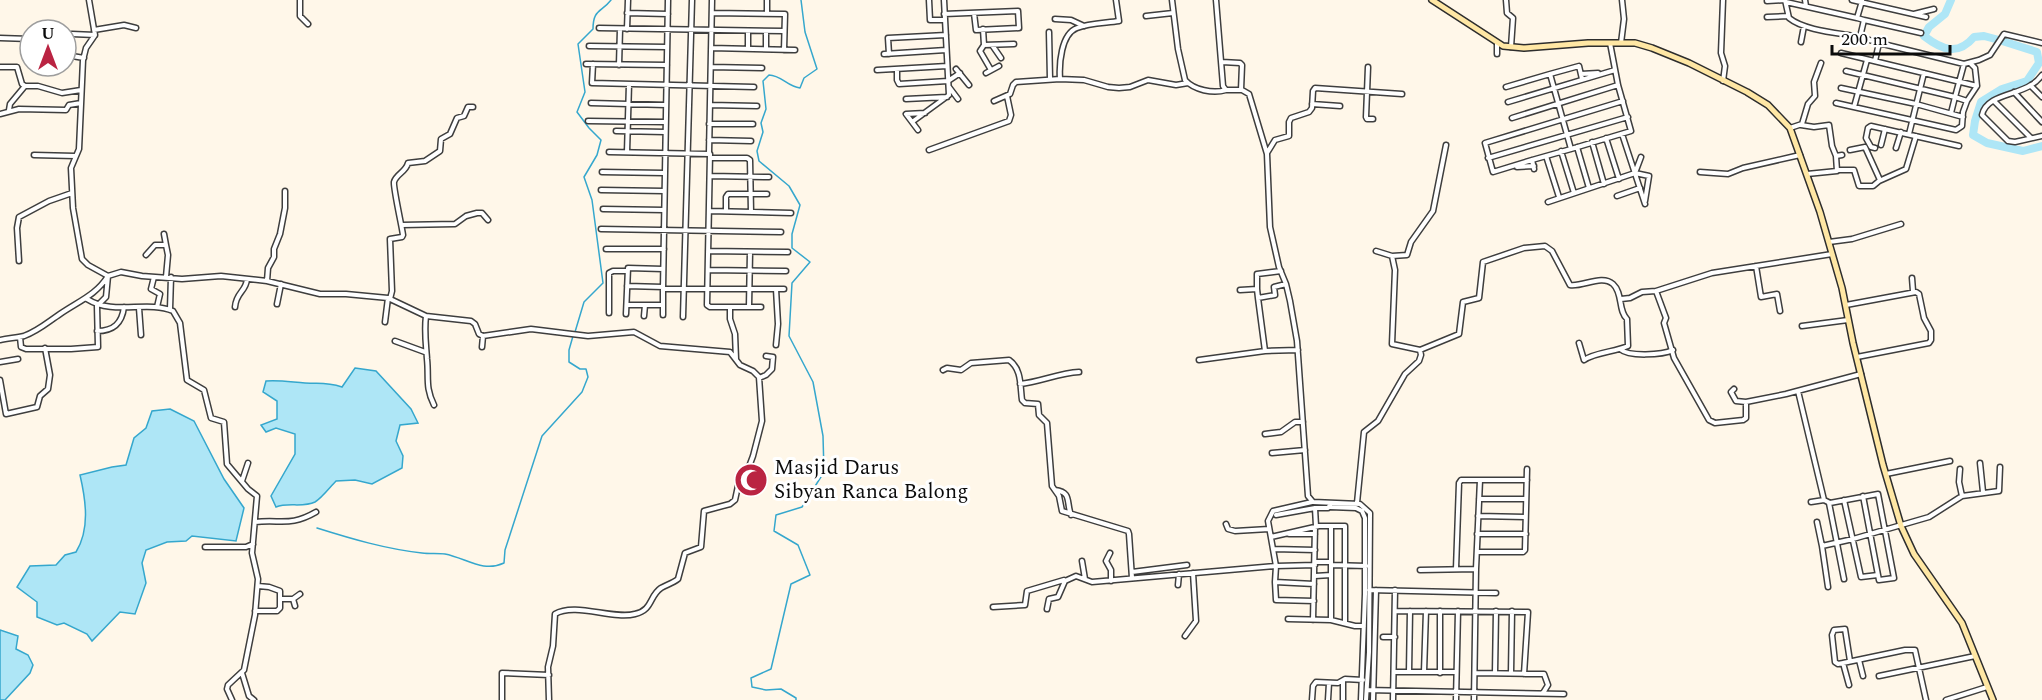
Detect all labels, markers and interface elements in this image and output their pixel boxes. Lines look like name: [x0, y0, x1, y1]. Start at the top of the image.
north arrow: [18, 18, 78, 78]
scale bar: [1832, 18, 1950, 56]
text: U: [41, 22, 55, 46]
text: 200 m: [1841, 26, 1888, 53]
place label: Masjid Darus Sibyan Ranca Balong: [774, 452, 969, 508]
mosque icon: Masjid Darus Sibyan Ranca Balong: [733, 462, 769, 498]

